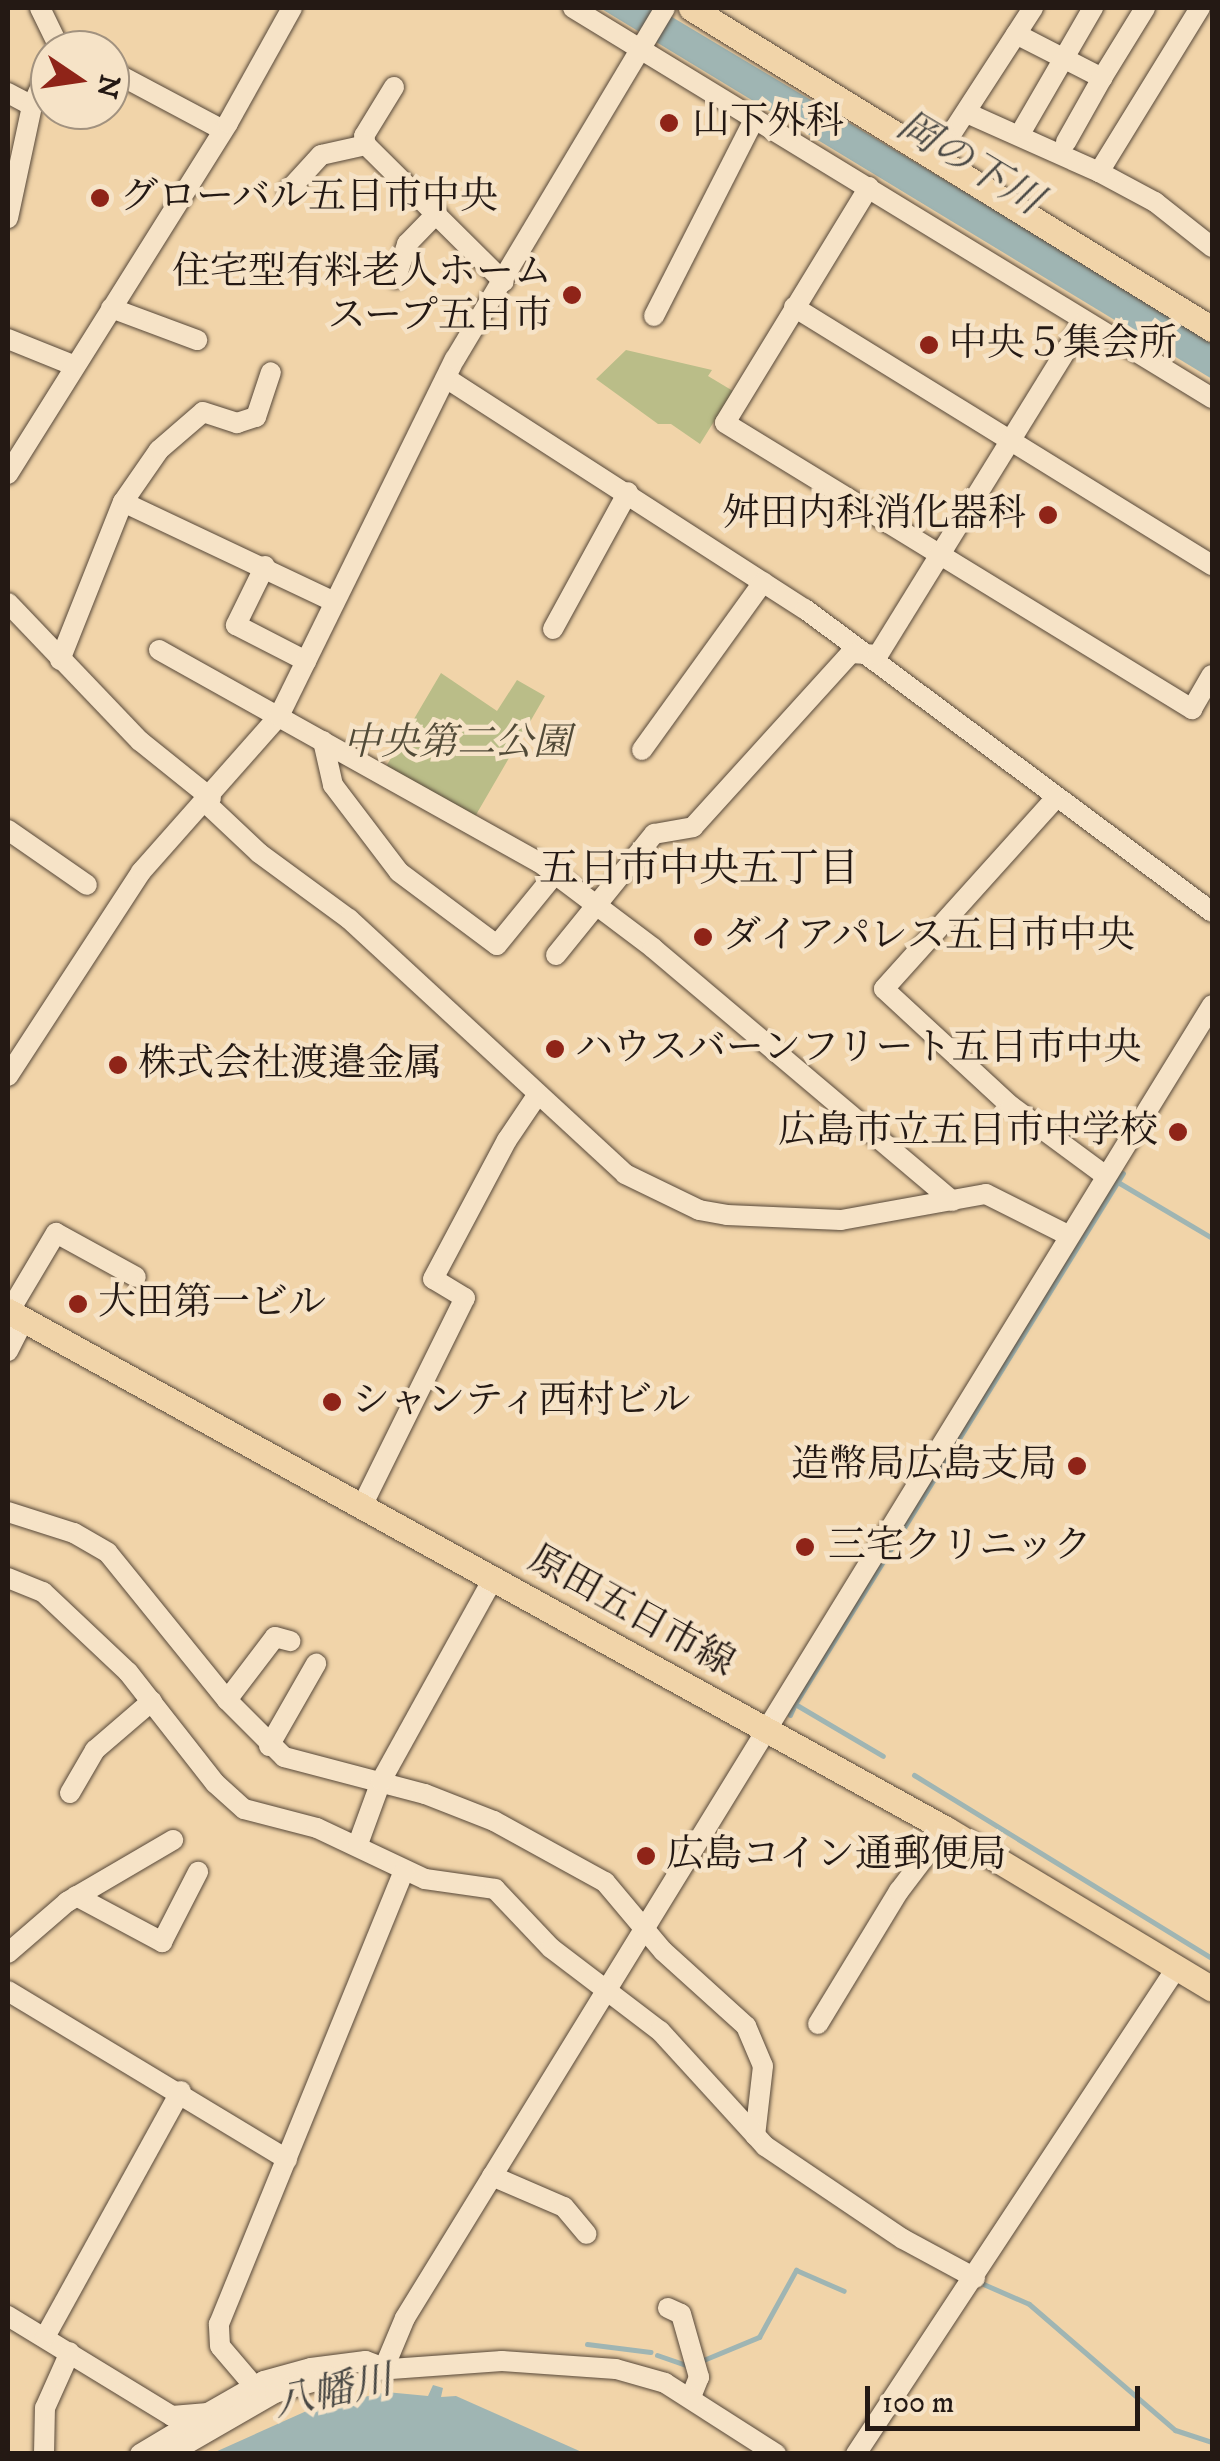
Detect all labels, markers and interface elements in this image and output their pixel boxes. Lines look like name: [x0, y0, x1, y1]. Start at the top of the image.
north arrow: [30, 30, 130, 130]
text: N: [88, 71, 127, 102]
place label: 山下外科: [692, 100, 844, 146]
water label: 岡の下川: [888, 102, 1050, 226]
marker: 山下外科: [656, 110, 682, 136]
place label: グローバル五日市中央: [120, 175, 500, 221]
marker: グローバル五日市中央: [89, 187, 111, 209]
place label: 住宅型有料老人ホーム スープ五日市: [172, 250, 552, 340]
marker: 住宅型有料老人ホーム スープ五日市: [561, 284, 583, 306]
place label: 中央５集会所: [949, 322, 1177, 368]
marker: 中央５集会所: [918, 334, 940, 356]
place label: 舛田内科消化器科: [722, 492, 1026, 538]
marker: 舛田内科消化器科: [1035, 502, 1061, 528]
park label: 中央第二公園: [343, 721, 571, 767]
district label: 五日市中央五丁目: [539, 846, 859, 894]
place label: ダイアパレス五日市中央: [723, 914, 1141, 960]
marker: ダイアパレス五日市中央: [692, 926, 714, 948]
place label: ハウスバーンフリート五日市中央: [575, 1026, 1145, 1072]
marker: ハウスバーンフリート五日市中央: [544, 1038, 566, 1060]
place label: 株式会社渡邉金属: [138, 1042, 442, 1088]
marker: 株式会社渡邉金属: [107, 1054, 129, 1076]
place label: 広島市立五日市中学校: [778, 1109, 1158, 1155]
marker: 広島市立五日市中学校: [1167, 1121, 1189, 1143]
place label: 大田第一ビル: [98, 1281, 326, 1327]
marker: 大田第一ビル: [67, 1293, 89, 1315]
place label: シャンティ西村ビル: [352, 1379, 694, 1425]
marker: シャンティ西村ビル: [321, 1391, 343, 1413]
place label: 造幣局広島支局: [791, 1443, 1057, 1489]
marker: 造幣局広島支局: [1066, 1455, 1088, 1477]
place label: 三宅クリニック: [828, 1524, 1094, 1570]
marker: 三宅クリニック: [792, 1534, 818, 1560]
street label: 原田五日市線: [520, 1537, 742, 1687]
place label: 広島コイン通郵便局: [666, 1833, 1008, 1879]
marker: 広島コイン通郵便局: [635, 1845, 657, 1867]
water label: 八幡川: [269, 2357, 397, 2429]
scale bar: [870, 2366, 1145, 2428]
text: 100 m: [882, 2385, 954, 2422]

